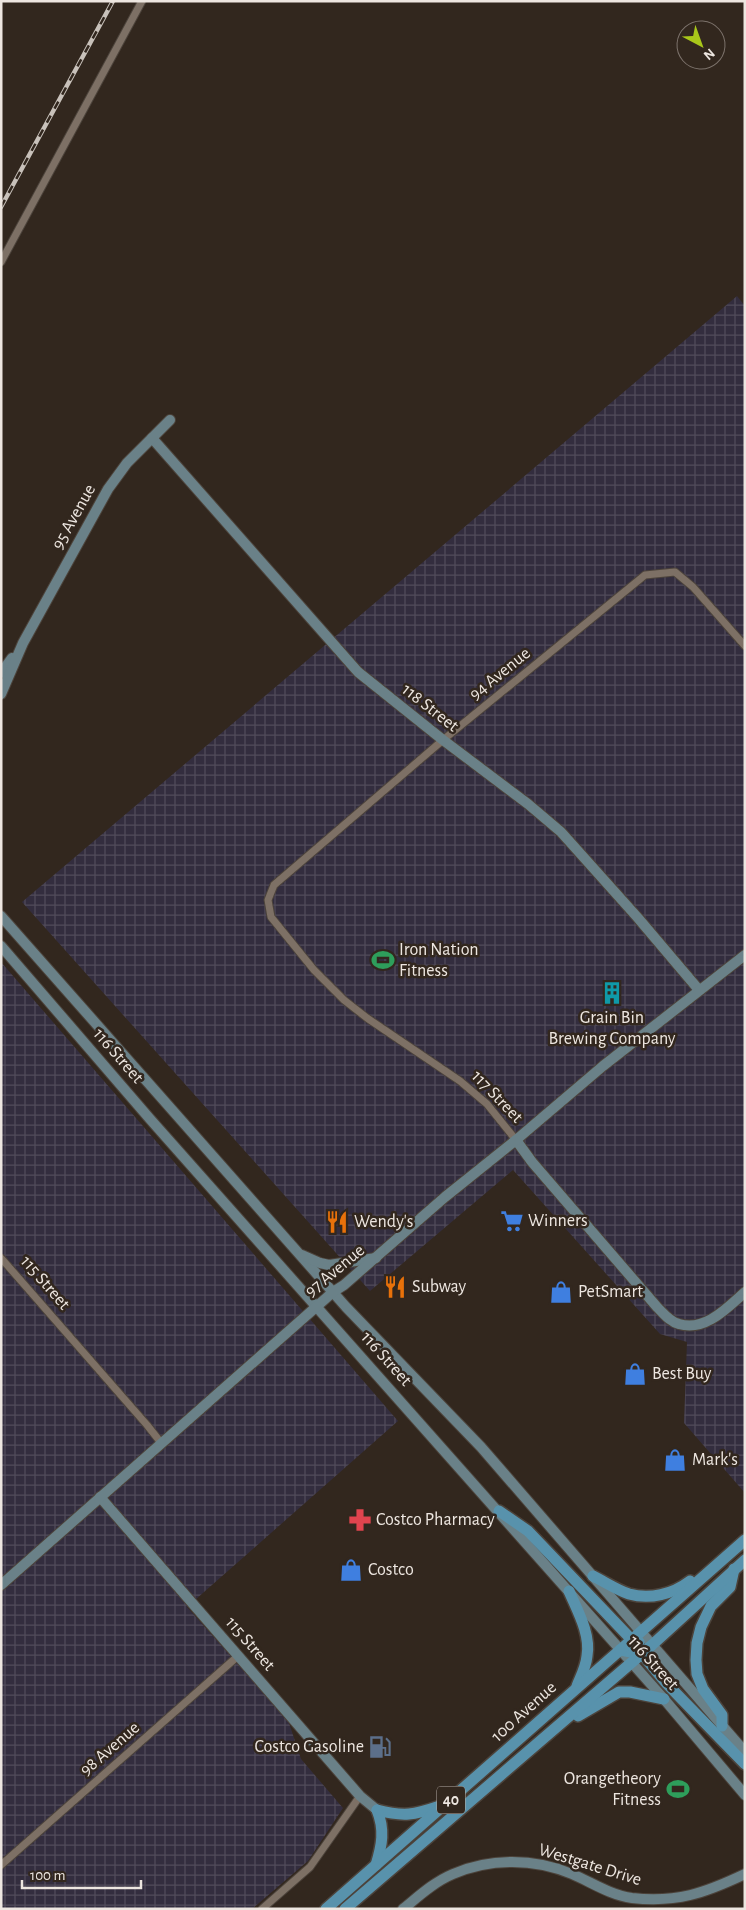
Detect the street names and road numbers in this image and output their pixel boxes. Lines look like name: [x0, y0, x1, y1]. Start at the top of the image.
street label: 95 Avenue: [49, 481, 99, 553]
street label: 94 Avenue: [466, 644, 534, 704]
street label: 118 Street: [398, 681, 462, 736]
street label: 116 Street: [89, 1025, 147, 1087]
street label: 117 Street: [468, 1067, 526, 1127]
street label: 97 Avenue: [302, 1241, 368, 1301]
street label: 115 Street: [17, 1252, 73, 1314]
street label: 116 Street: [357, 1328, 415, 1390]
street label: 115 Street: [222, 1613, 278, 1675]
street label: 116 Street: [624, 1632, 682, 1694]
street label: 100 Avenue: [488, 1678, 560, 1746]
street label: 98 Avenue: [77, 1718, 143, 1780]
road number: 40: [437, 1786, 465, 1814]
street label: Westgate Drive: [536, 1841, 644, 1889]

